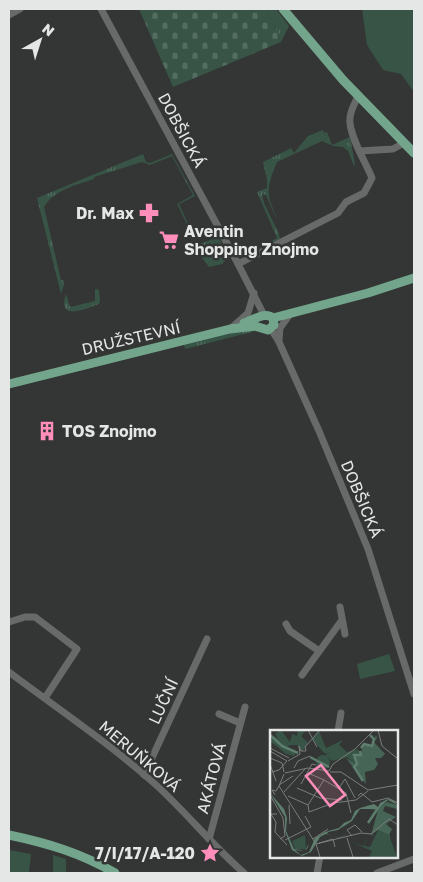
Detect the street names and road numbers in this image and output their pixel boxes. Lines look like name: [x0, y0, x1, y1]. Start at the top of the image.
street label: DOBŠICKÁ: [154, 89, 210, 171]
street label: DRUŽSTEVNÍ: [80, 317, 183, 359]
street label: DOBŠICKÁ: [337, 457, 387, 541]
street label: LUČNÍ: [144, 674, 183, 727]
street label: MERUŇKOVÁ: [95, 716, 185, 796]
street label: AKÁTOVÁ: [192, 740, 230, 816]

